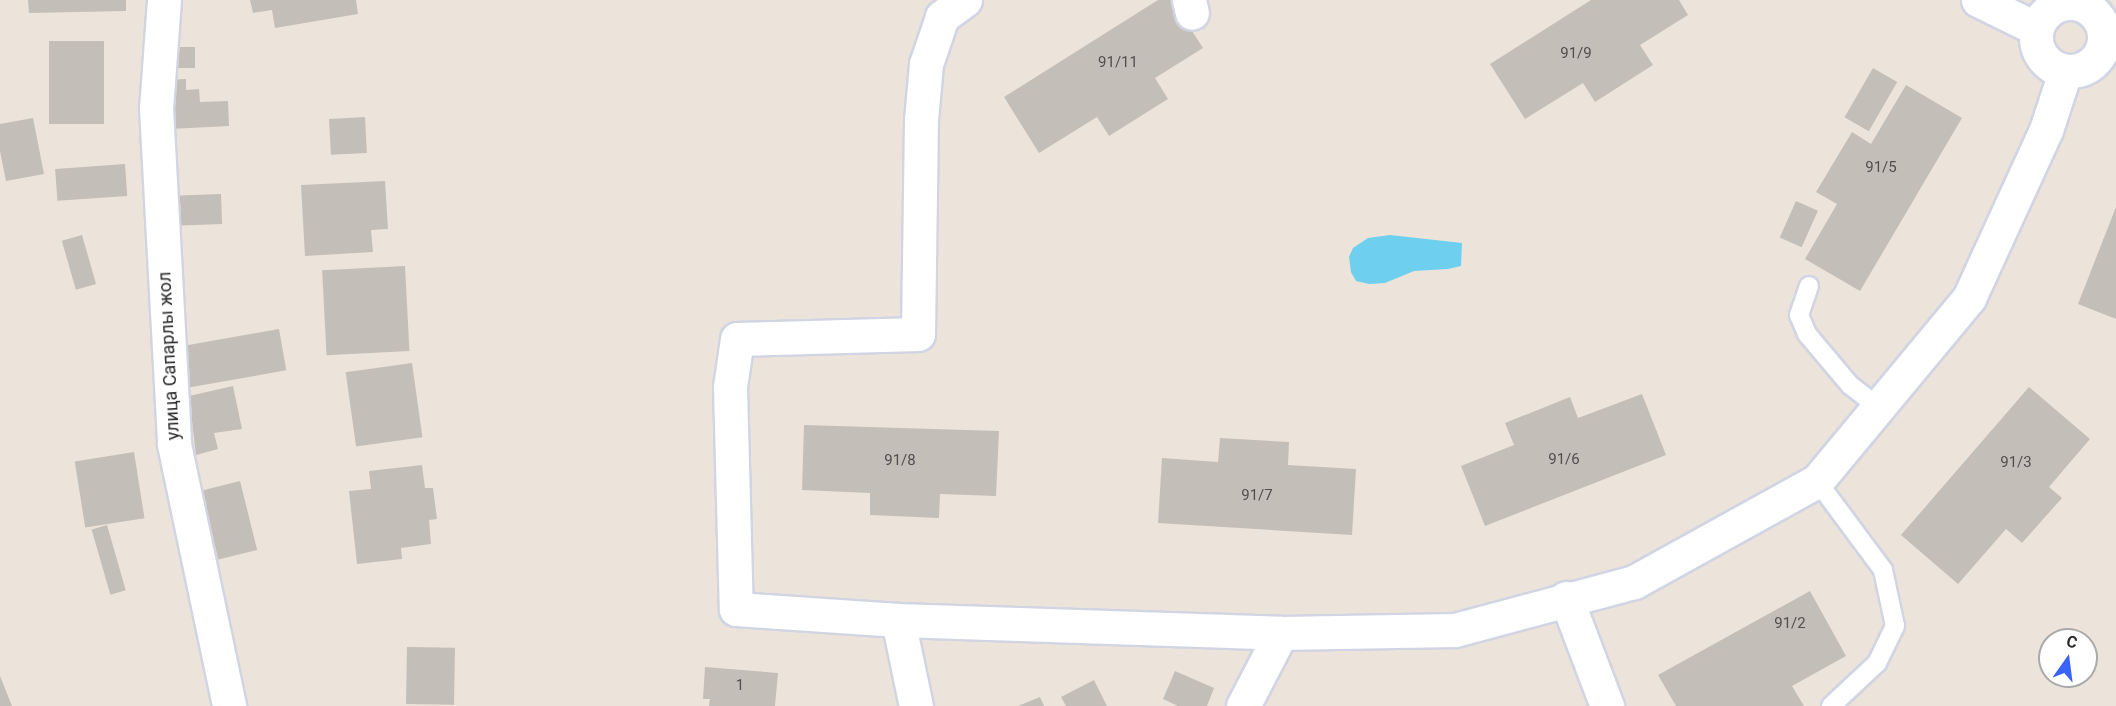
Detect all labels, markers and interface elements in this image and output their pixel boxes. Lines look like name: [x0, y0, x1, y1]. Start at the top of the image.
house number: 91/9: [1560, 45, 1592, 63]
house number: 91/11: [1098, 54, 1138, 72]
house number: 91/5: [1865, 159, 1897, 177]
street label: улица Сапарлы жол: [154, 271, 184, 441]
house number: 91/6: [1548, 451, 1580, 469]
house number: 91/8: [884, 452, 916, 470]
house number: 91/3: [2000, 454, 2032, 472]
house number: 91/7: [1241, 487, 1273, 505]
house number: 91/2: [1774, 615, 1806, 633]
north arrow: [2038, 628, 2098, 688]
text: С: [2065, 632, 2079, 652]
house number: 1: [736, 677, 744, 695]

